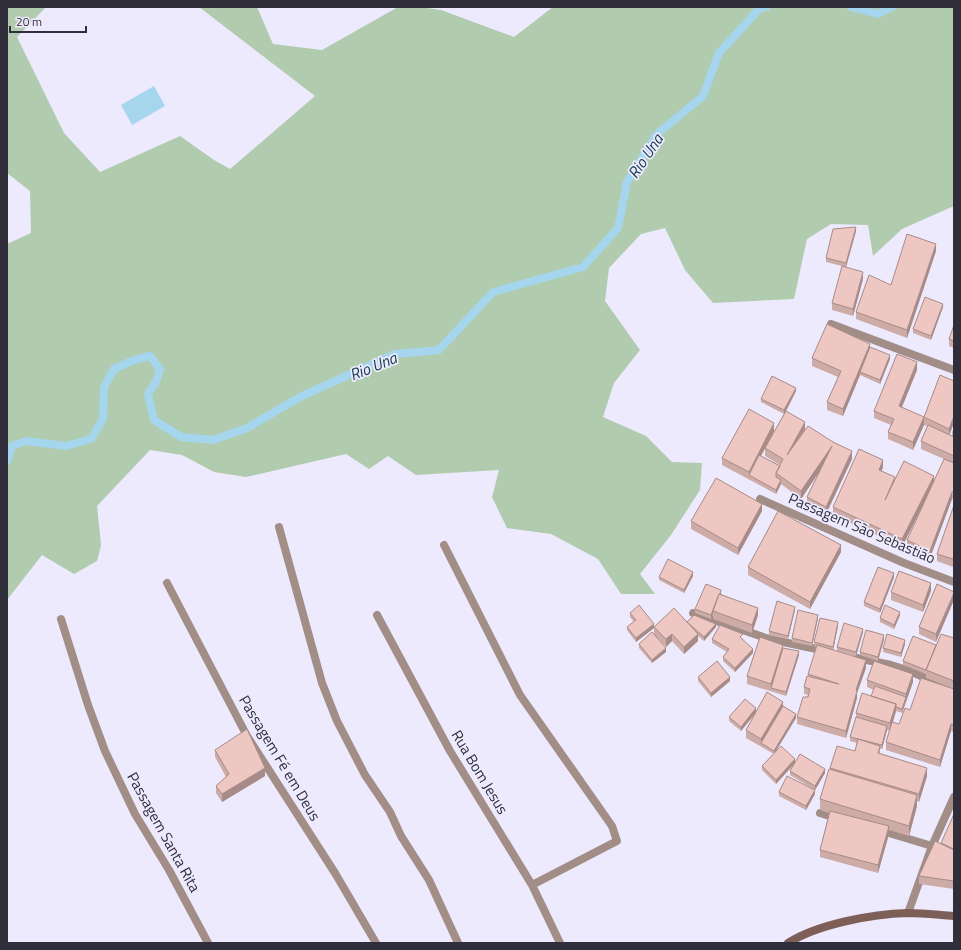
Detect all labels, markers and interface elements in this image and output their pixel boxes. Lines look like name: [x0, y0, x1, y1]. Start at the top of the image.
scale bar: [10, 8, 86, 34]
text: 20 m: [16, 12, 42, 31]
water label: Rio Una: [621, 128, 669, 183]
water label: Rio Una: [346, 345, 401, 386]
street label: Passagem São Sebastião: [785, 487, 939, 569]
street label: Passagem Fé em Deus: [233, 691, 327, 825]
street label: Rua Bom Jesus: [446, 725, 514, 819]
street label: Passagem Santa Rita: [121, 768, 207, 897]

